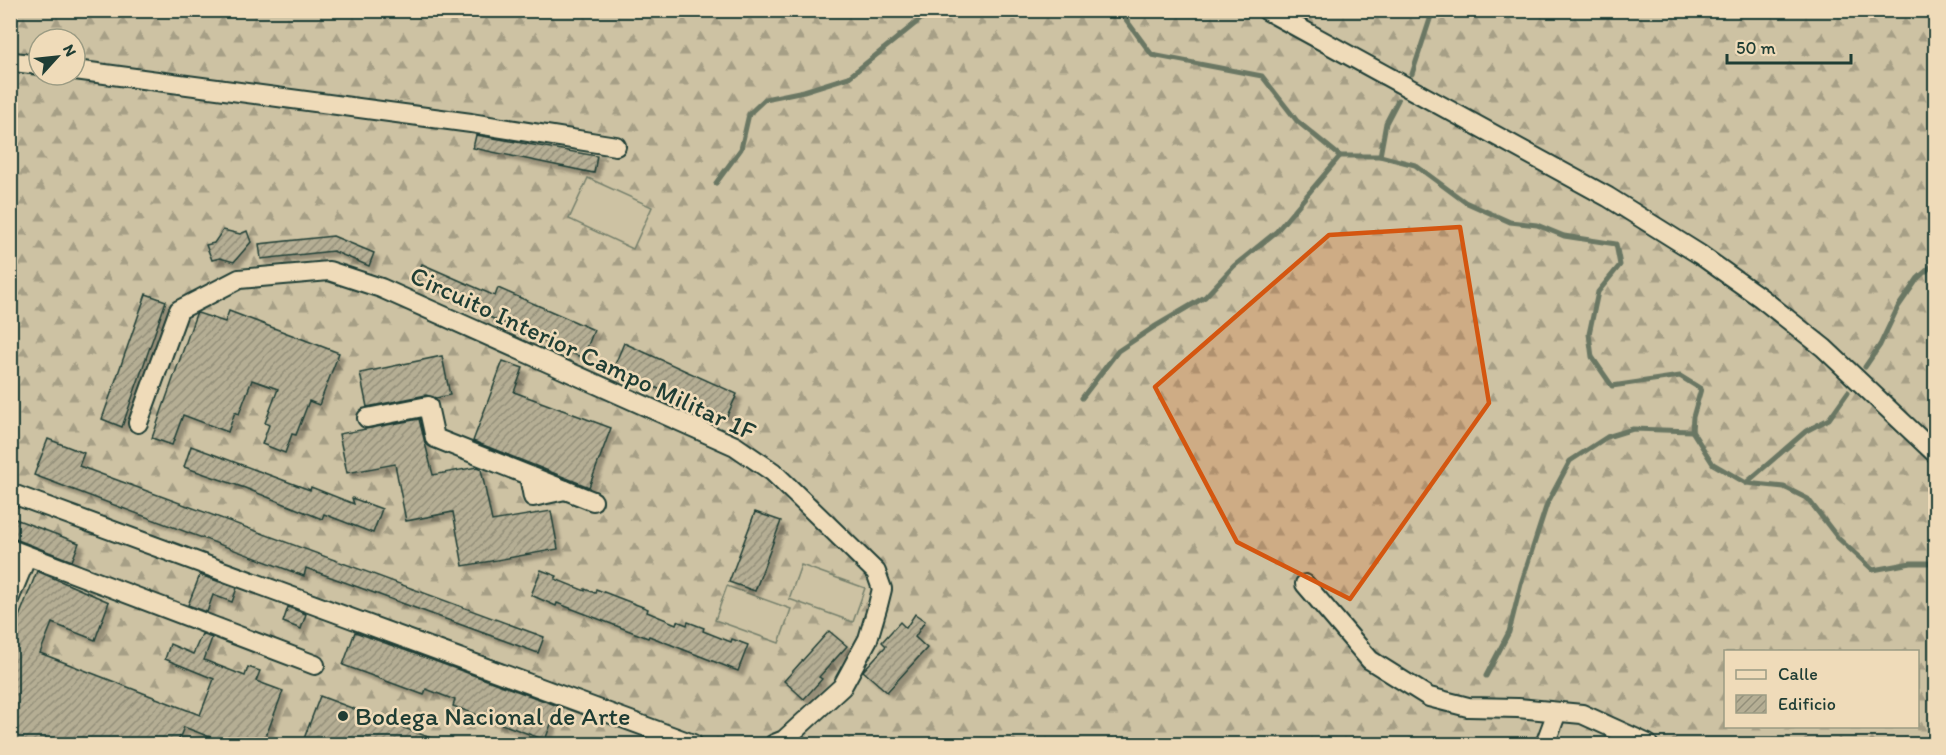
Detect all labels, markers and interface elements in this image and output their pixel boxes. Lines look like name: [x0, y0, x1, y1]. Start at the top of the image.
north arrow: [27, 27, 87, 87]
scale bar: [1727, 27, 1852, 65]
text: 50 m: [1736, 37, 1776, 59]
text: N: [59, 41, 81, 60]
street label: Circuito Interior Campo Militar 1F: [405, 259, 762, 448]
legend: [1724, 650, 1919, 728]
text: Calle: [1778, 663, 1818, 685]
text: Edificio: [1778, 693, 1836, 715]
place label: Bodega Nacional de Arte: [355, 700, 631, 732]
marker: Bodega Nacional de Arte: [336, 709, 350, 723]

